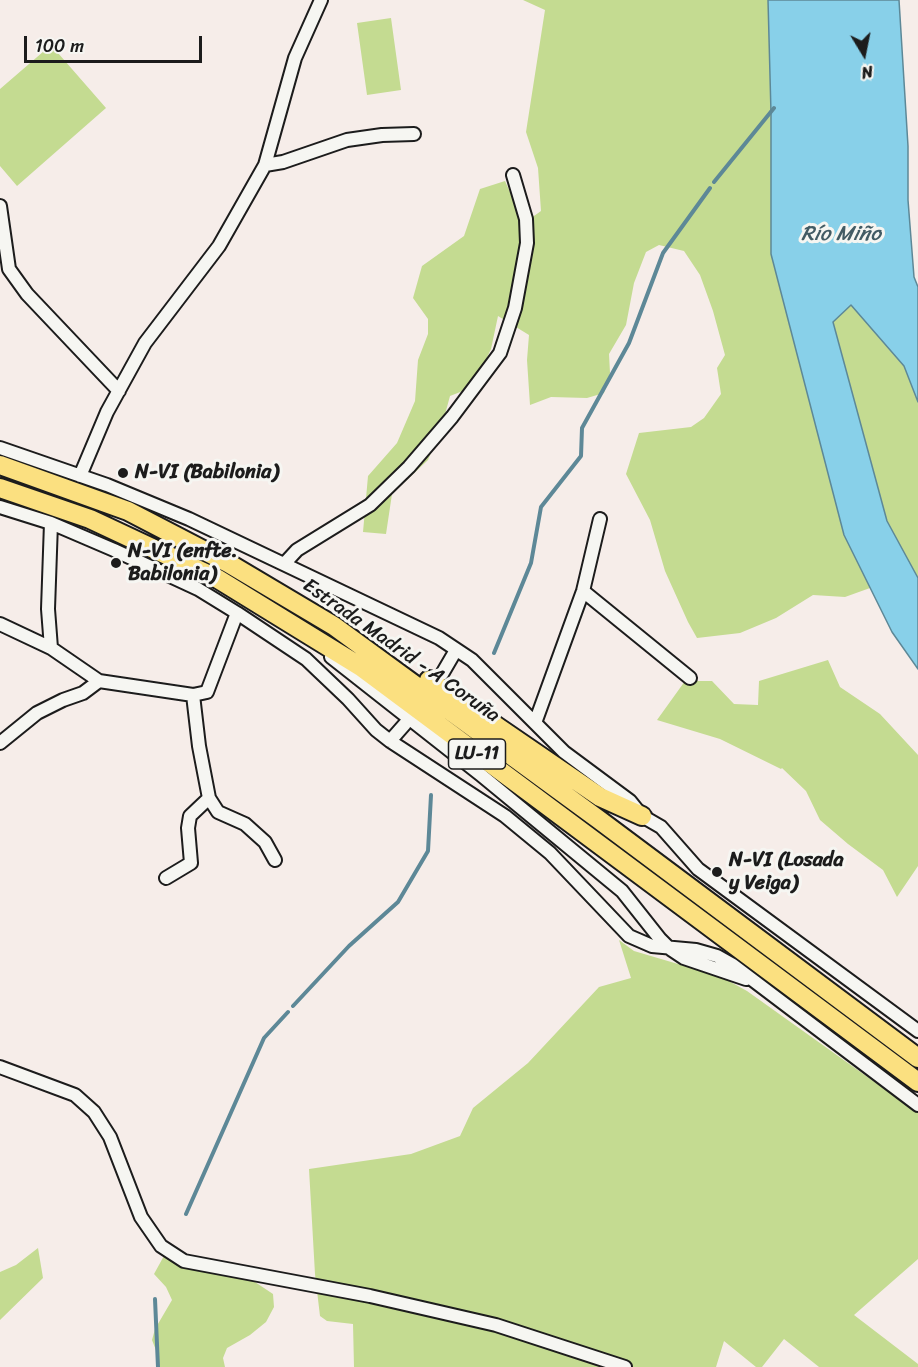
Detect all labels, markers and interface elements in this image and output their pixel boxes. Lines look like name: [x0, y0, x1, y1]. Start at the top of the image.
scale bar: [27, 24, 206, 62]
north arrow: [834, 24, 894, 84]
text: 100 m: [35, 30, 84, 62]
text: N: [859, 57, 875, 87]
water label: Río Miño: [801, 222, 881, 248]
place label: N-VI (Babilonia): [135, 461, 278, 485]
marker: N-VI (Babilonia): [116, 466, 130, 480]
place label: N-VI (enfte. Babilonia): [128, 540, 237, 587]
marker: N-VI (enfte. Babilonia): [109, 556, 123, 570]
street label: Estrada Madrid - A Coruña: [298, 574, 504, 728]
road number: LU-11: [448, 739, 506, 769]
place label: N-VI (Losada y Veiga): [729, 849, 843, 896]
marker: N-VI (Losada y Veiga): [710, 865, 724, 879]

